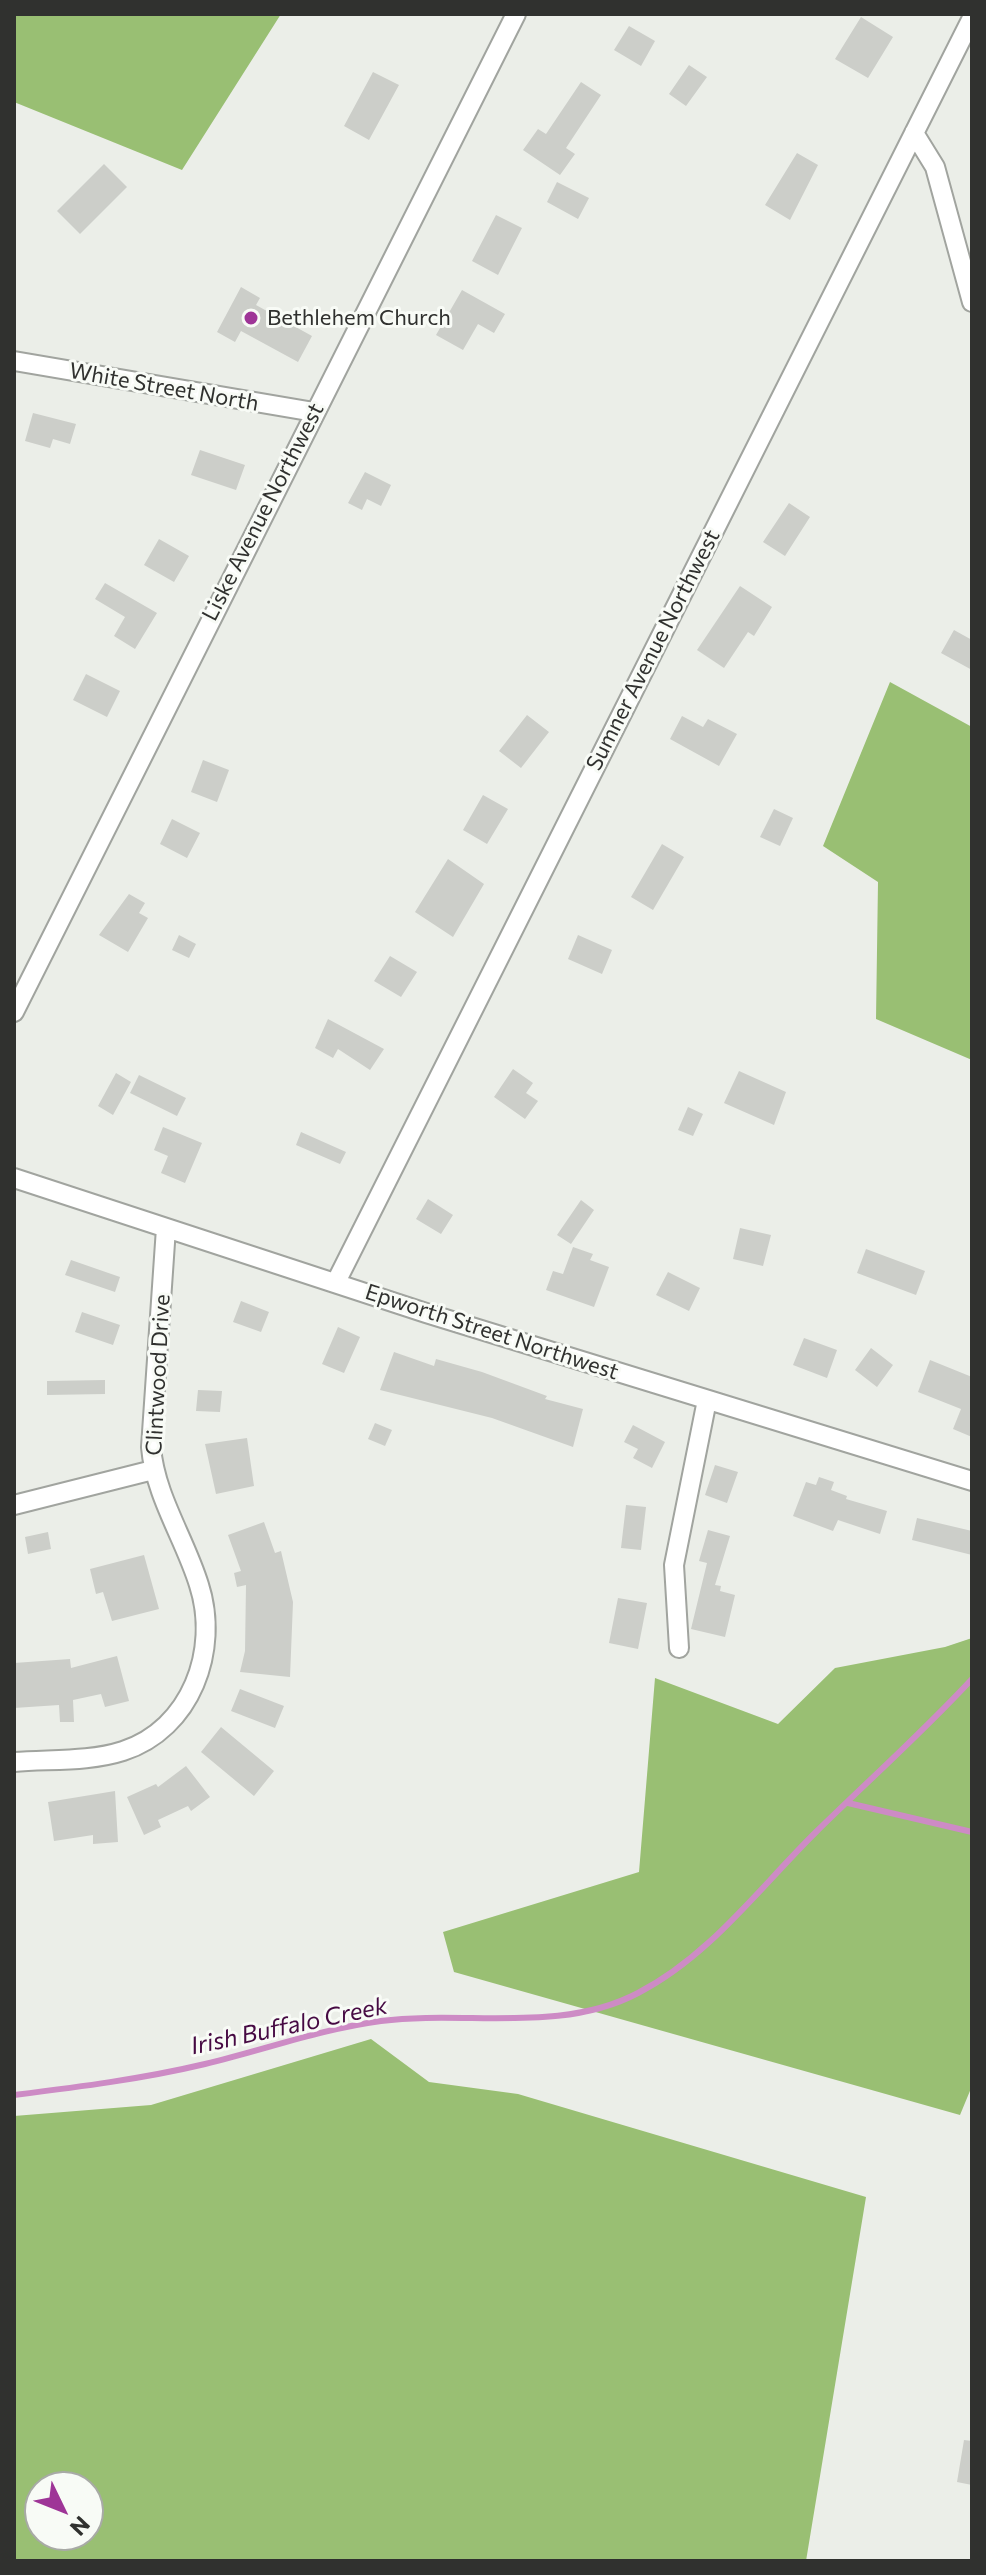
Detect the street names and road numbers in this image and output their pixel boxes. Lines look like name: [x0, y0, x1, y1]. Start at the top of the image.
street label: White Street North: [67, 357, 261, 417]
street label: Liske Avenue Northwest: [197, 399, 329, 625]
street label: Sumner Avenue Northwest: [581, 525, 725, 775]
street label: Epworth Street Northwest: [362, 1279, 622, 1385]
street label: Clintwood Drive: [141, 1294, 175, 1456]

